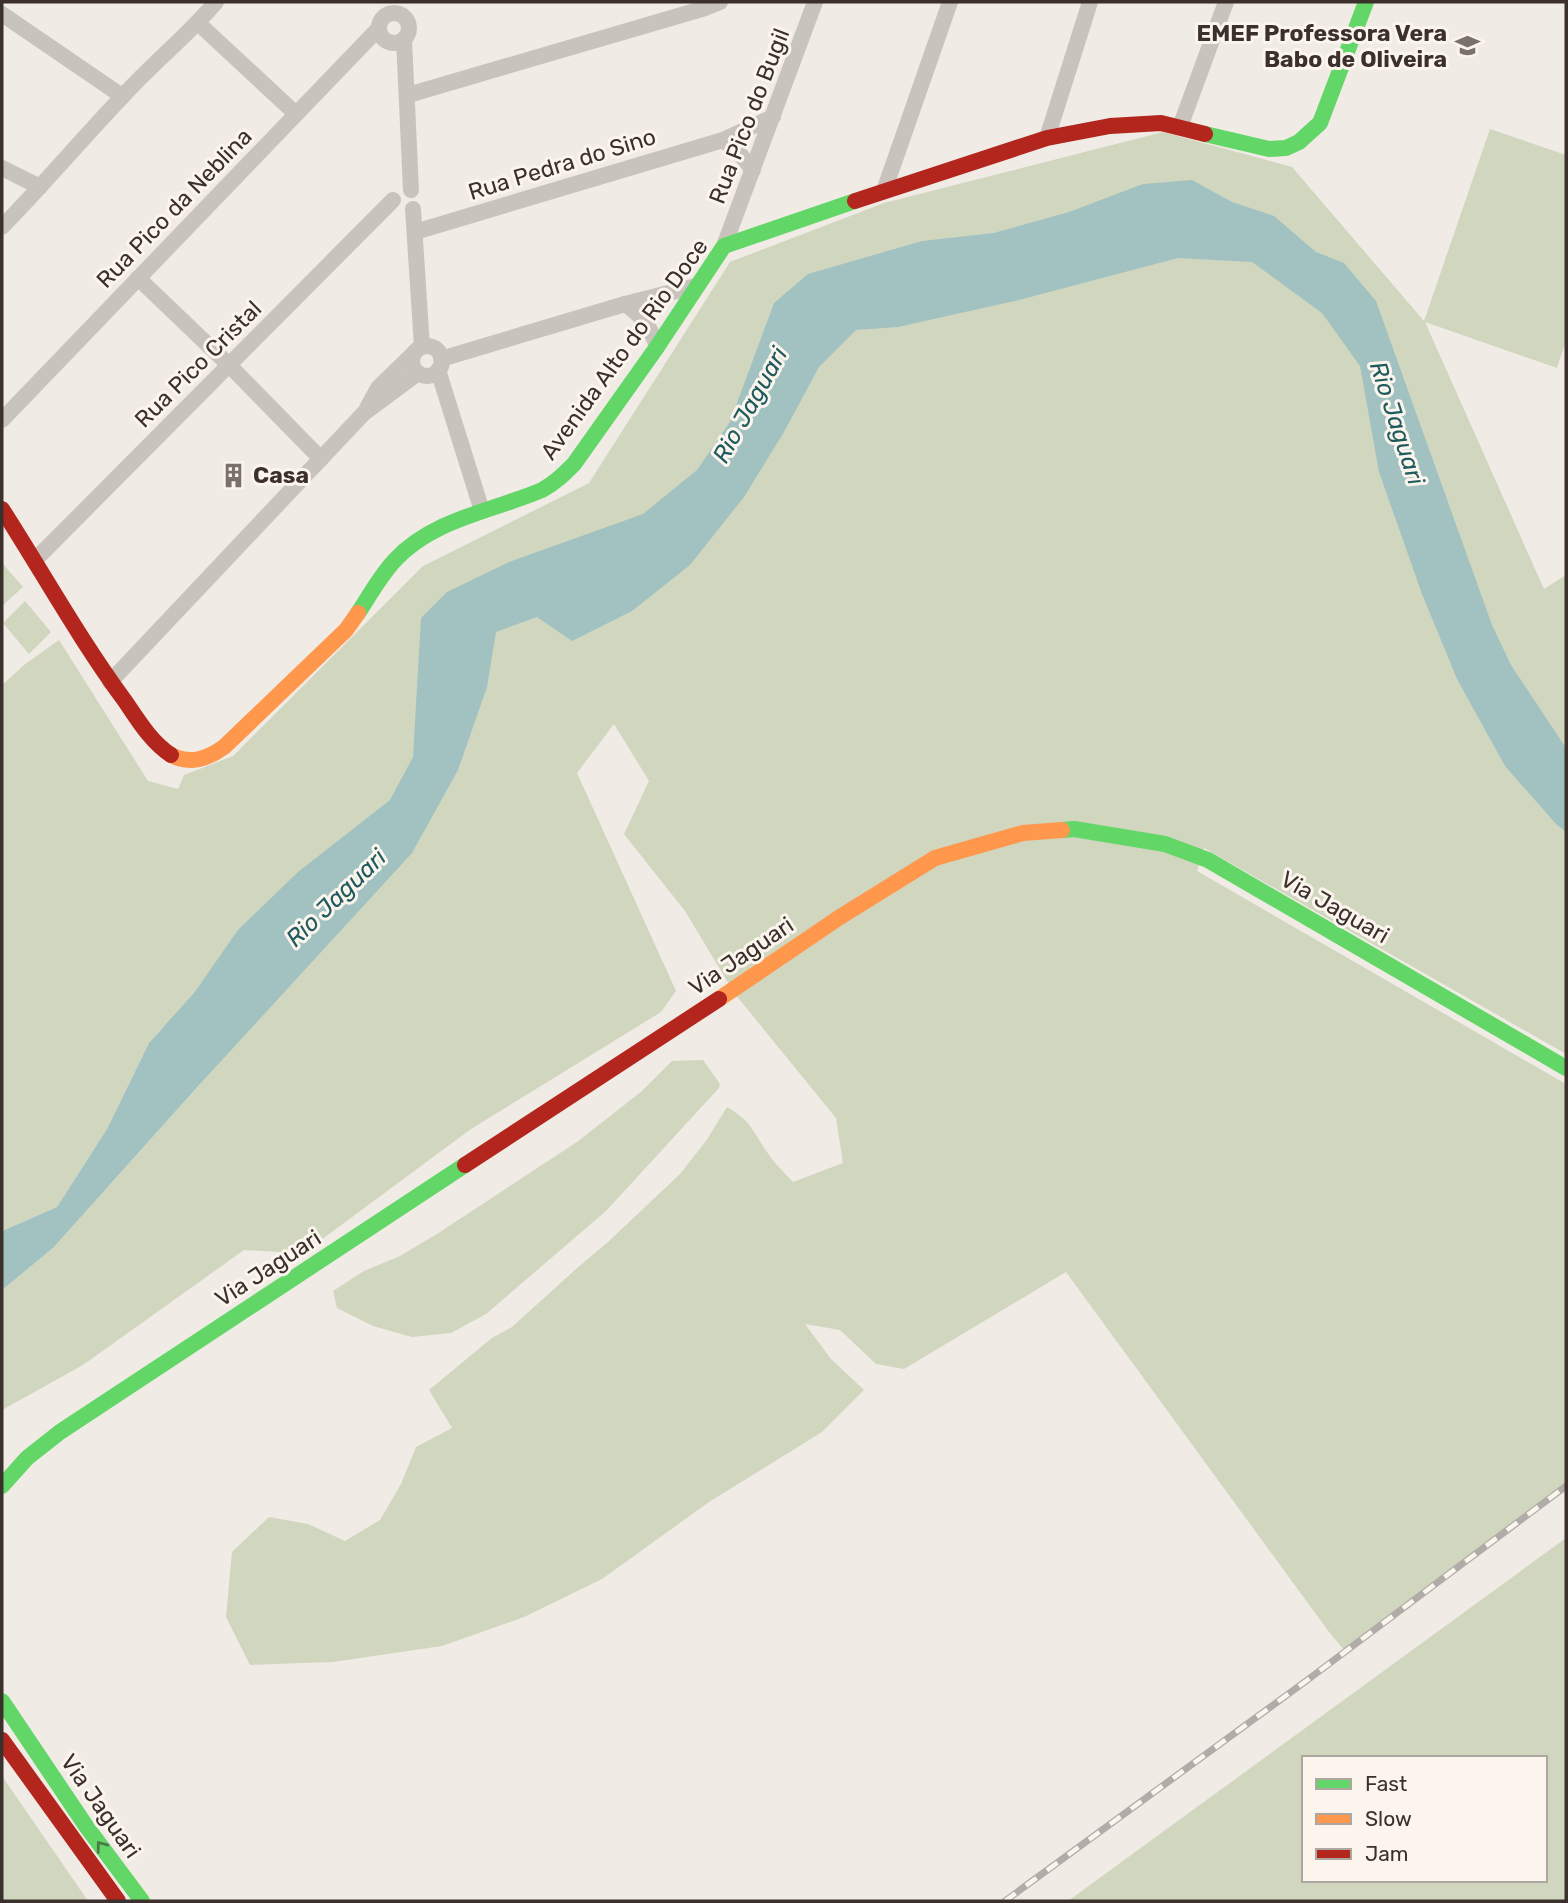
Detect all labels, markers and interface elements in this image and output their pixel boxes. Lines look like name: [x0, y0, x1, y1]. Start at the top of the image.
place label: EMEF Professora Vera Babo de Oliveira: [1196, 19, 1447, 73]
street label: Rua Pico do Bugil: [703, 24, 795, 208]
school or university icon: EMEF Professora Vera Babo de Oliveira: [1453, 32, 1481, 60]
street label: Rua Pico da Neblina: [90, 122, 258, 294]
street label: Rua Pedra do Sino: [465, 122, 659, 206]
street label: Avenida Alto do Rio Doce: [534, 233, 714, 465]
street label: Rua Pico Cristal: [129, 295, 267, 433]
water label: Rio Jaguari: [707, 341, 794, 468]
water label: Rio Jaguari: [1364, 358, 1430, 489]
building icon: Casa: [219, 461, 247, 489]
place label: Casa: [253, 461, 309, 489]
water label: Rio Jaguari: [280, 843, 393, 953]
street label: Via Jaguari: [1276, 865, 1394, 949]
street label: Via Jaguari: [683, 911, 799, 1001]
street label: Via Jaguari: [210, 1223, 326, 1313]
street label: Via Jaguari: [55, 1749, 147, 1863]
legend: [1302, 1756, 1547, 1882]
text: Fast: [1365, 1771, 1407, 1796]
text: Slow: [1365, 1806, 1412, 1831]
text: Jam: [1365, 1841, 1409, 1866]
one-way arrow: [97, 1842, 109, 1854]

